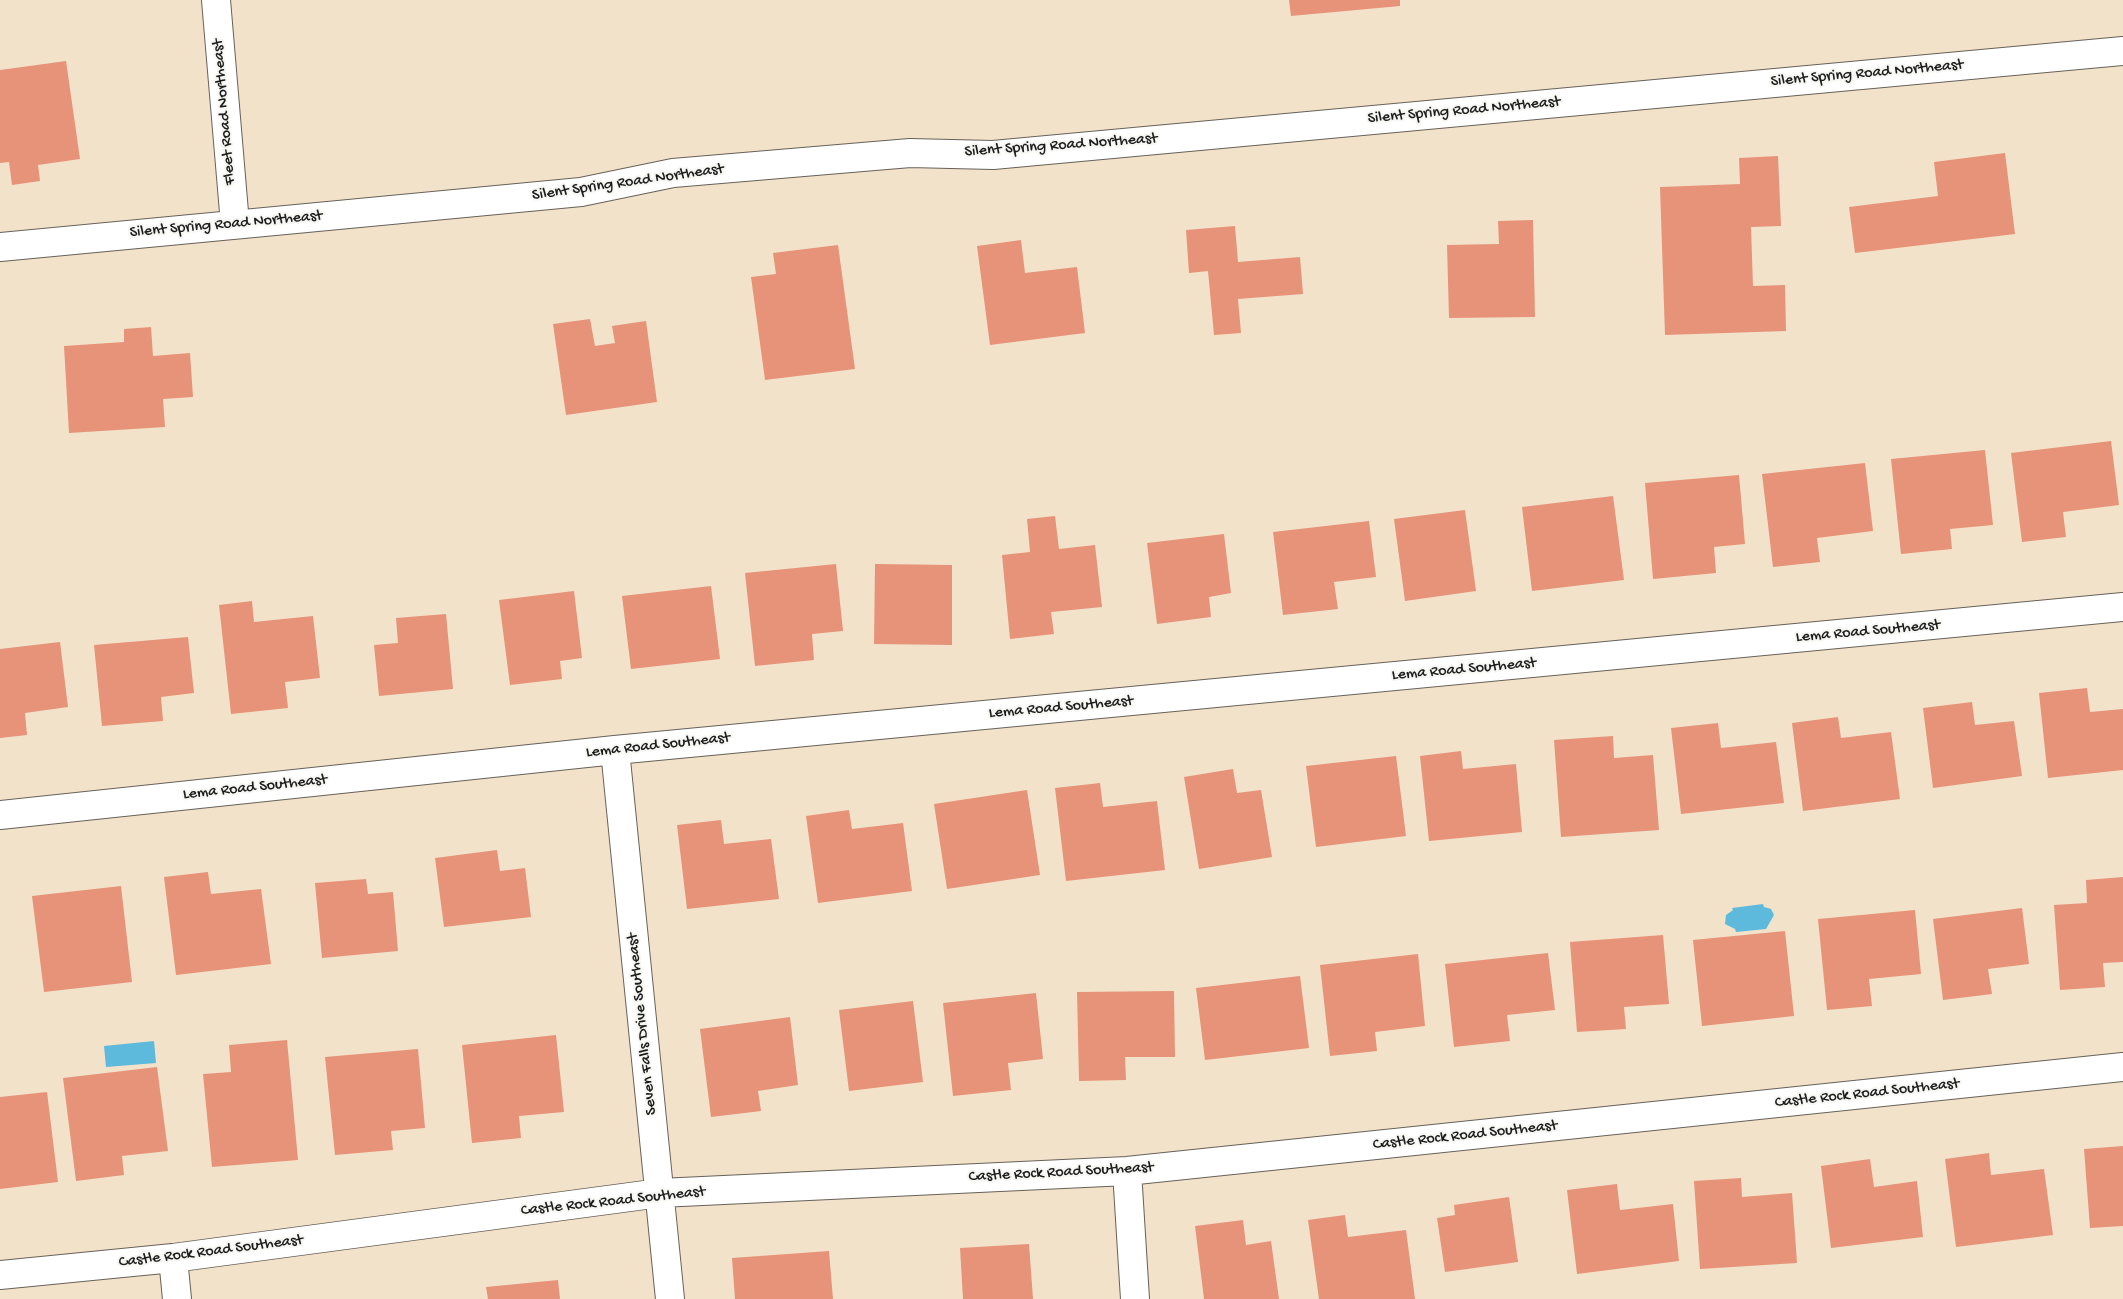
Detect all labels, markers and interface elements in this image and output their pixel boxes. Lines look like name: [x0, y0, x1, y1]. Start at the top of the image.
street label: Fleet Road Northeast: [209, 38, 241, 186]
street label: Silent Spring Road Northeast: [1770, 56, 1964, 92]
street label: Silent Spring Road Northeast: [1367, 93, 1561, 129]
street label: Silent Spring Road Northeast: [964, 130, 1158, 162]
street label: Silent Spring Road Northeast: [531, 160, 725, 206]
street label: Silent Spring Road Northeast: [129, 207, 323, 243]
street label: Lema Road Southeast: [1795, 616, 1941, 648]
street label: Lema Road Southeast: [1391, 654, 1537, 686]
street label: Lema Road Southeast: [988, 692, 1134, 724]
street label: Lema Road Southeast: [585, 729, 731, 763]
street label: Lema Road Southeast: [182, 771, 328, 805]
street label: Seven Falls Drive Southeast: [624, 932, 662, 1116]
street label: Castle Rock Road Southeast: [1774, 1075, 1960, 1113]
street label: Castle Rock Road Southeast: [1372, 1117, 1558, 1155]
street label: Castle Rock Road Southeast: [968, 1159, 1154, 1187]
street label: Castle Rock Road Southeast: [520, 1183, 706, 1221]
street label: Castle Rock Road Southeast: [118, 1231, 304, 1273]

